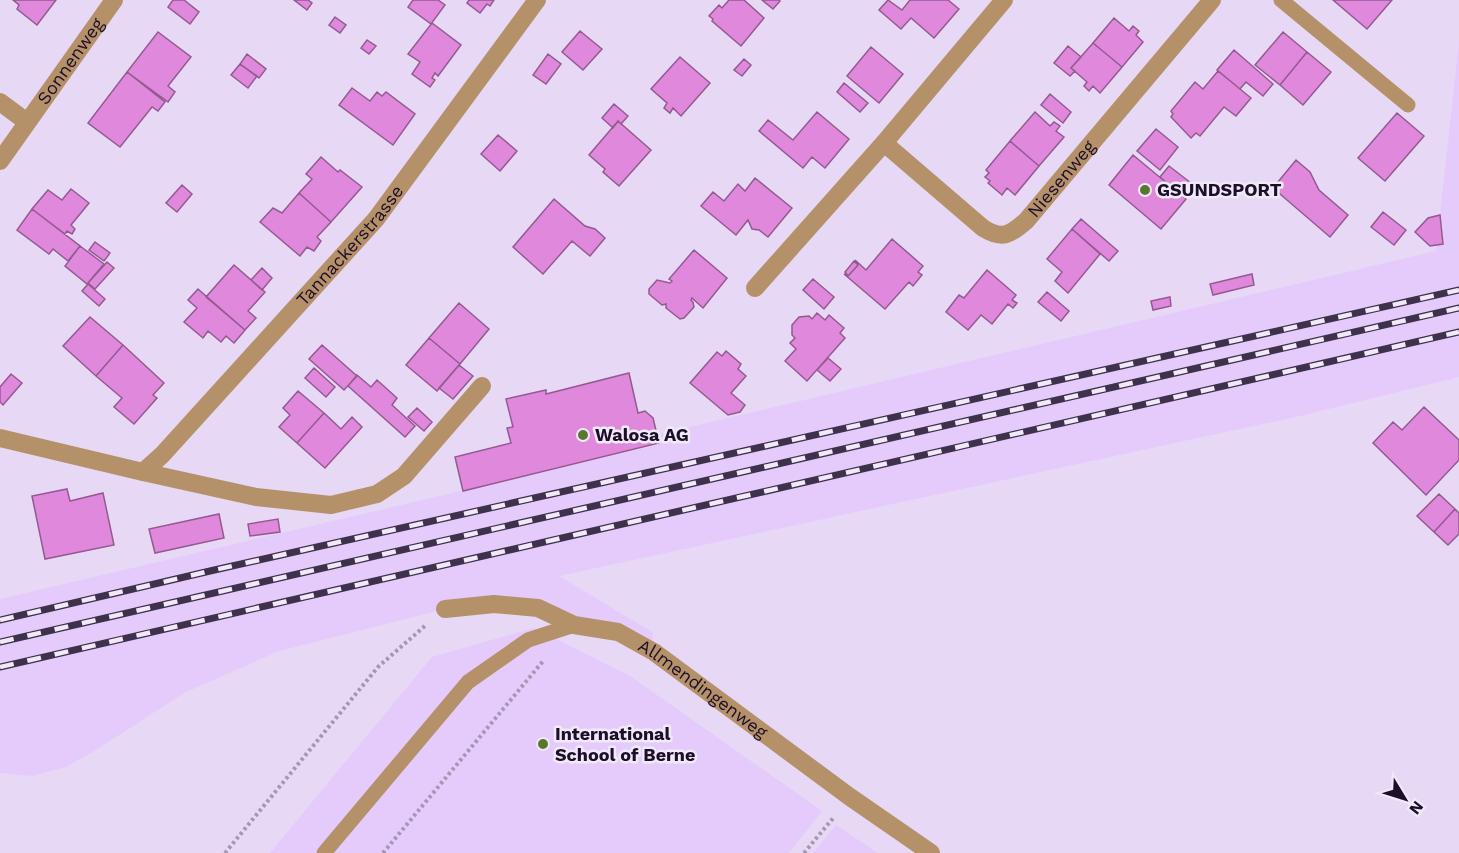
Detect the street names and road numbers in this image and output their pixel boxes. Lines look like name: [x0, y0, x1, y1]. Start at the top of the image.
street label: Sonnenweg: [32, 14, 108, 108]
street label: Niesenweg: [1023, 136, 1100, 221]
street label: Tannackerstrasse: [292, 181, 407, 310]
street label: Allmendingenweg: [635, 634, 772, 743]

